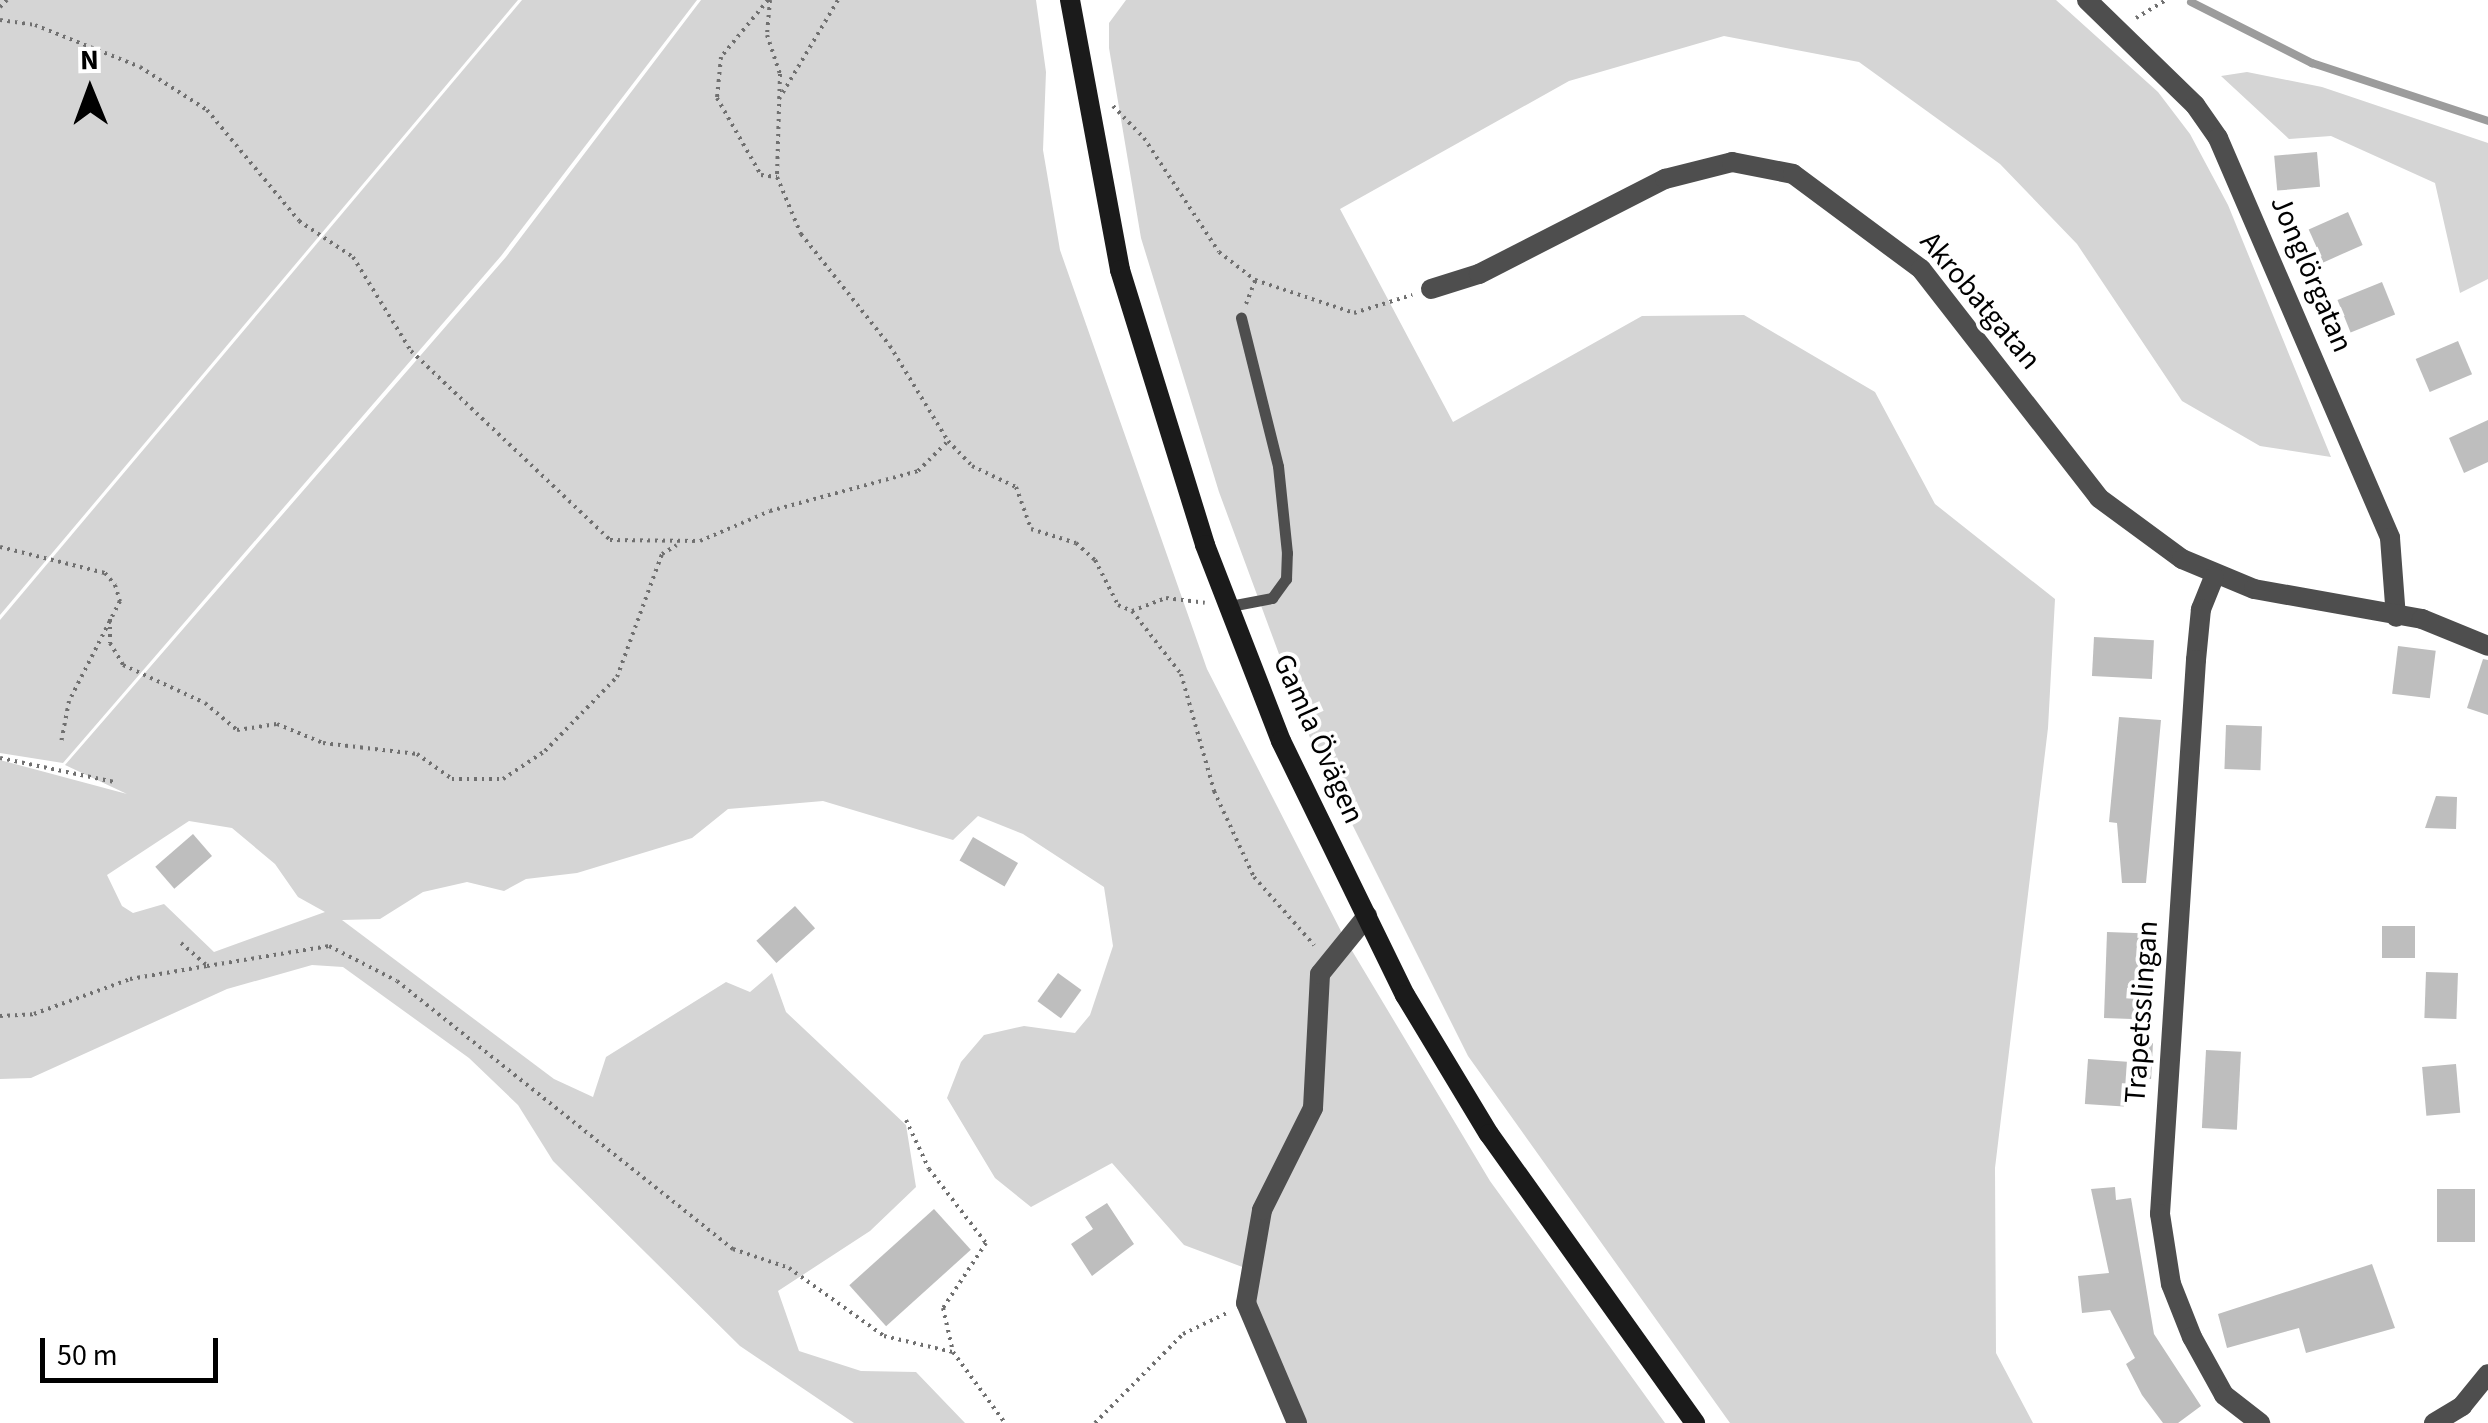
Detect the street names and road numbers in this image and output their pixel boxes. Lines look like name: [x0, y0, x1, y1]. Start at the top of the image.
street label: Jonglörgatan: [2262, 190, 2360, 358]
street label: Akrobatgatan: [1912, 225, 2048, 377]
street label: Gamla Övägen: [1265, 649, 1371, 829]
street label: Trapetsslingan: [2118, 919, 2166, 1105]

